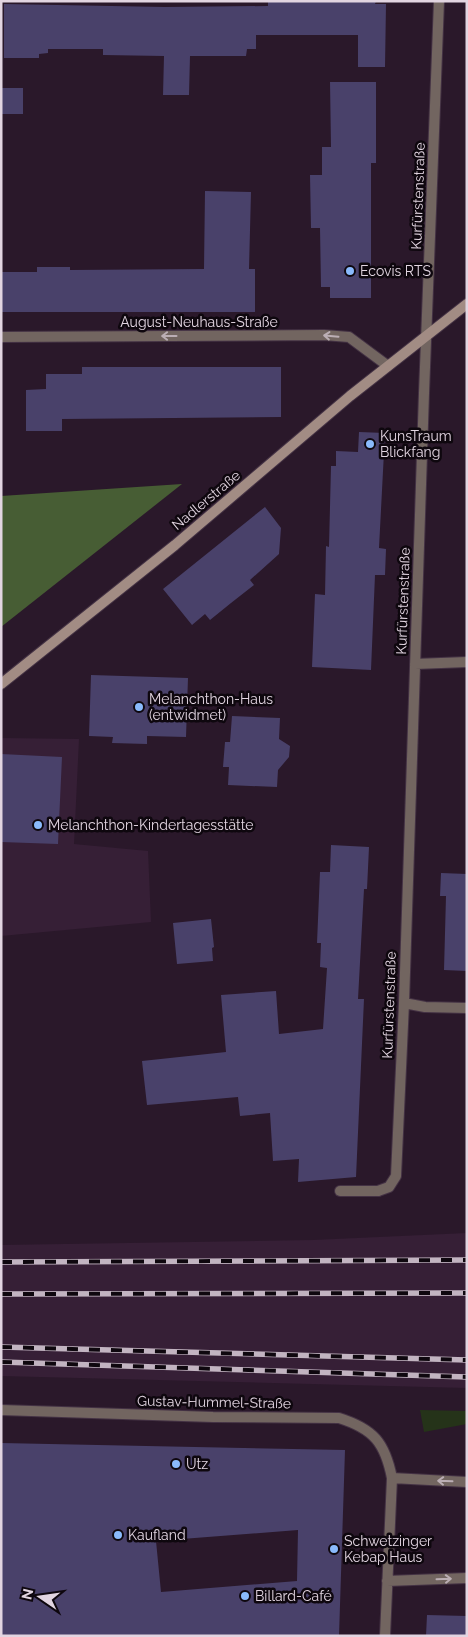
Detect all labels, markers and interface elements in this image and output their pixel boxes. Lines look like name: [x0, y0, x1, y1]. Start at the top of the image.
street label: Kurfürstenstraße: [408, 142, 428, 250]
place label: Ecovis RTS: [360, 263, 431, 279]
marker: Ecovis RTS: [344, 265, 356, 277]
street label: August-Neuhaus-Straße: [120, 314, 278, 330]
one-way arrow: [161, 331, 177, 341]
one-way arrow: [323, 331, 339, 341]
place label: KunsTraum Blickfang: [380, 428, 452, 460]
marker: KunsTraum Blickfang: [364, 438, 376, 450]
street label: Nadlerstraße: [169, 467, 243, 533]
street label: Kurfürstenstraße: [393, 547, 413, 655]
place label: Melanchthon-Haus (entwidmet): [149, 691, 273, 723]
marker: Melanchthon-Haus (entwidmet): [133, 701, 145, 713]
place label: Melanchthon-Kindertagesstätte: [48, 817, 254, 833]
marker: Melanchthon-Kindertagesstätte: [32, 819, 44, 831]
street label: Kurfürstenstraße: [379, 951, 399, 1059]
street label: Gustav-Hummel-Straße: [137, 1393, 291, 1411]
place label: Utz: [186, 1456, 208, 1472]
marker: Utz: [170, 1458, 182, 1470]
one-way arrow: [438, 1476, 454, 1486]
place label: Kaufland: [128, 1527, 186, 1543]
marker: Kaufland: [112, 1529, 124, 1541]
place label: Schwetzinger Kebap Haus: [344, 1533, 432, 1565]
marker: Schwetzinger Kebap Haus: [328, 1543, 340, 1555]
north arrow: [15, 1572, 65, 1622]
one-way arrow: [435, 1575, 451, 1584]
text: N: [18, 1587, 36, 1601]
place label: Billard-Café: [255, 1588, 332, 1604]
marker: Billard-Café: [239, 1590, 251, 1602]

